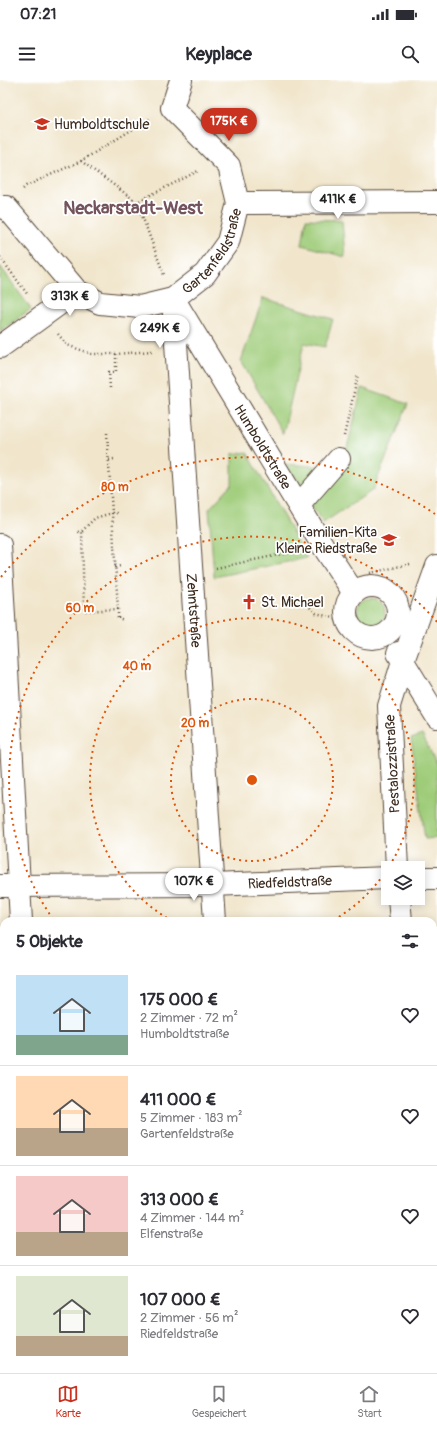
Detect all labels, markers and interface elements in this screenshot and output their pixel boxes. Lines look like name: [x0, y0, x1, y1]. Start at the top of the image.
text: 07:21: [20, 5, 56, 24]
icon: menu: [16, 43, 38, 65]
text: Keyplace: [185, 43, 252, 66]
icon: search: [399, 43, 421, 65]
pin: 175K €: [196, 108, 262, 142]
text: 175K €: [210, 113, 248, 129]
school or university icon: Humboldtschule: [33, 115, 51, 133]
place label: Humboldtschule: [54, 116, 149, 133]
pin: 411K €: [305, 186, 371, 220]
text: 411K €: [320, 191, 356, 207]
district label: Neckarstadt-West: [63, 197, 203, 220]
street label: Gartenfeldstraße: [179, 207, 245, 298]
pin: 313K €: [37, 283, 103, 317]
text: 313K €: [51, 288, 89, 304]
pin: 249K €: [127, 315, 193, 349]
text: 249K €: [140, 320, 180, 336]
street label: Humboldtstraße: [230, 401, 295, 493]
text: 80 m: [101, 480, 129, 495]
place label: Familien-Kita Kleine Riedstraße: [276, 524, 377, 557]
school or university icon: Familien-Kita Kleine Riedstraße: [380, 531, 398, 549]
street label: Zehntstraße: [183, 573, 205, 648]
church icon: St. Michael: [240, 593, 258, 611]
place label: St. Michael: [261, 594, 324, 611]
text: 60 m: [66, 601, 95, 616]
text: 40 m: [122, 659, 152, 674]
street label: Pestalozzistraße: [381, 714, 404, 814]
text: 20 m: [181, 716, 209, 731]
centre of rings: [245, 773, 259, 787]
map controls: [381, 861, 425, 905]
button: layers: [381, 861, 425, 905]
pin: 107K €: [161, 868, 227, 902]
street label: Riedfeldstraße: [247, 872, 333, 893]
text: 107K €: [174, 873, 214, 889]
icon: filters: [399, 930, 421, 952]
text: 5 Objekte: [16, 931, 83, 952]
text: 175 000 €: [140, 989, 218, 1010]
icon: home: [48, 991, 96, 1039]
icon: heart: [399, 1004, 421, 1026]
text: 2 Zimmer · 72 m²: [140, 1010, 238, 1026]
text: Humboldtstraße: [140, 1026, 229, 1042]
text: 411 000 €: [140, 1089, 217, 1110]
icon: home: [48, 1092, 96, 1140]
icon: heart: [399, 1105, 421, 1127]
text: 5 Zimmer · 183 m²: [140, 1110, 242, 1126]
text: Gartenfeldstraße: [140, 1126, 234, 1142]
text: 313 000 €: [140, 1189, 219, 1210]
icon: home: [48, 1192, 96, 1240]
icon: heart: [399, 1205, 421, 1227]
text: 4 Zimmer · 144 m²: [140, 1210, 244, 1226]
text: Elfenstraße: [140, 1226, 203, 1242]
text: 107 000 €: [140, 1289, 221, 1310]
icon: home: [48, 1292, 96, 1340]
icon: heart: [399, 1305, 421, 1327]
text: 2 Zimmer · 56 m²: [140, 1310, 238, 1326]
text: Riedfeldstraße: [140, 1326, 218, 1342]
tab: Karte: [55, 1383, 81, 1420]
tab: Gespeichert: [192, 1383, 246, 1420]
tab: Start: [357, 1383, 382, 1420]

